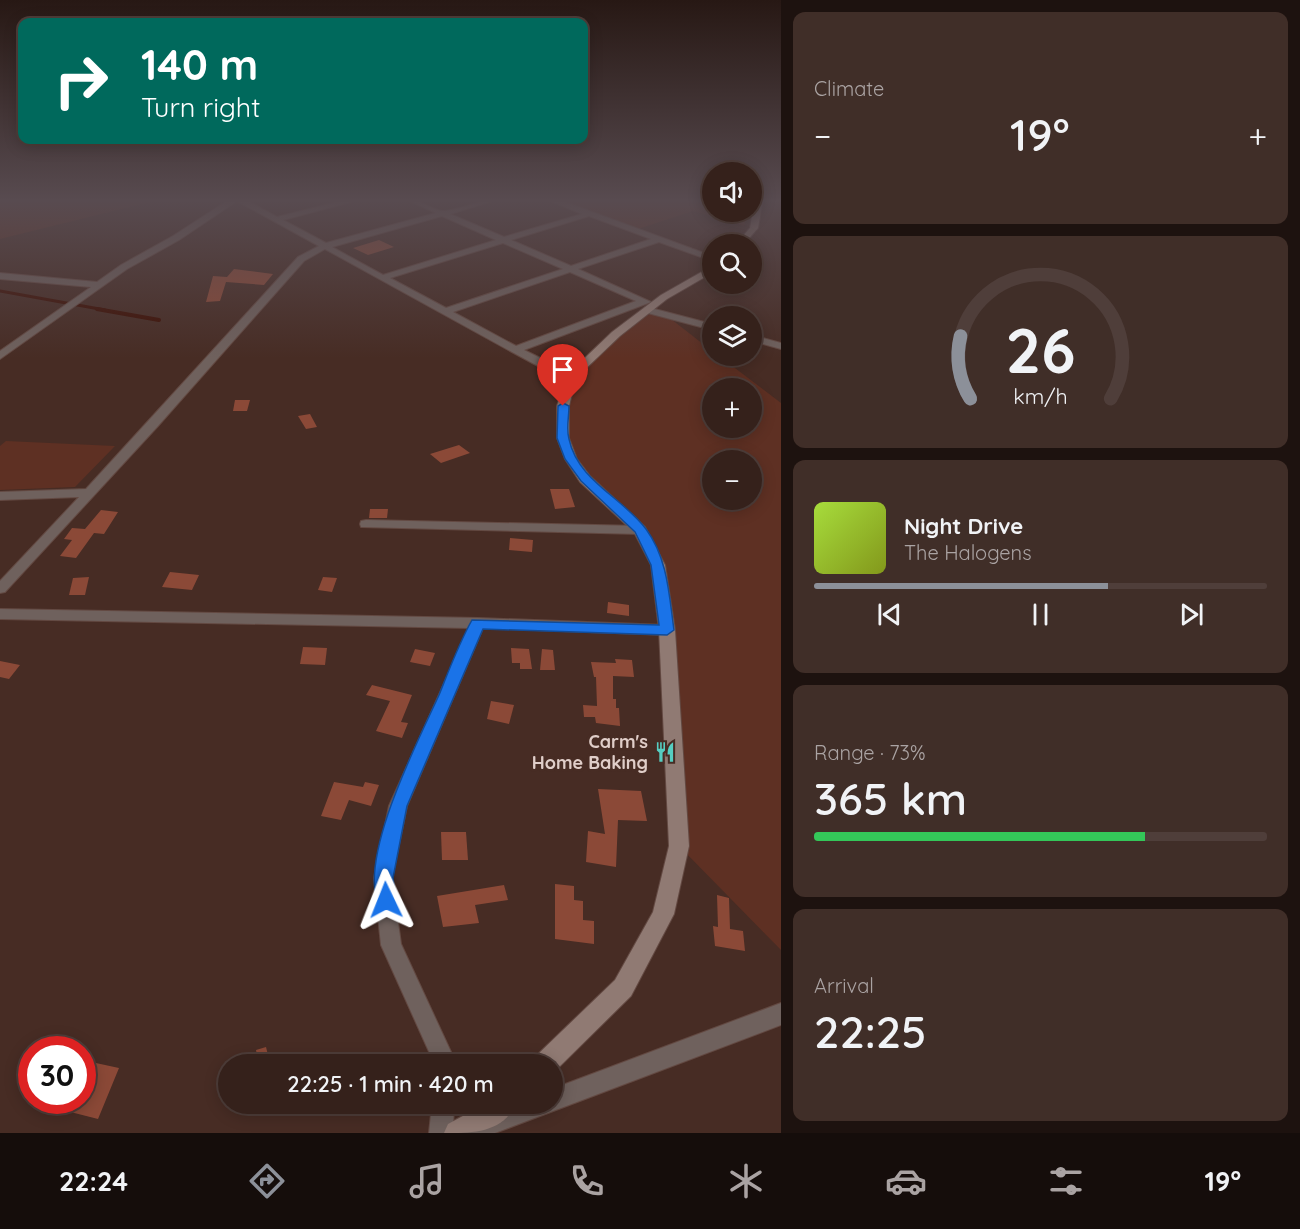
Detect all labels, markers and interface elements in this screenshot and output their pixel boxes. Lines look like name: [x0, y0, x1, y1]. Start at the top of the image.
text: 140 m: [141, 38, 258, 91]
icon: right: [42, 42, 120, 120]
text: Climate: [814, 76, 884, 101]
text: Turn right: [141, 90, 260, 124]
text: 19°: [1010, 106, 1070, 162]
text: −: [814, 115, 831, 156]
text: +: [1248, 115, 1267, 156]
map controls: [702, 162, 762, 510]
button: sound: [702, 162, 762, 222]
button: search: [702, 234, 762, 294]
button: layers: [702, 306, 762, 366]
text: 26: [1005, 311, 1076, 389]
pin: [537, 344, 588, 406]
icon: arrive: [546, 353, 579, 386]
button: +: [702, 378, 762, 438]
text: km/h: [1013, 384, 1068, 410]
button: −: [702, 450, 762, 510]
text: Night Drive: [904, 512, 1023, 540]
text: The Halogens: [904, 540, 1032, 565]
icon: previous: [873, 598, 906, 631]
icon: pause: [1024, 598, 1057, 631]
icon: next: [1175, 598, 1208, 631]
place label: Carm's Home Baking: [532, 730, 648, 774]
restaurant icon: Carm's Home Baking: [653, 740, 677, 764]
text: Range · 73%: [814, 740, 926, 765]
text: 365 km: [814, 770, 967, 826]
position arrow: [354, 868, 418, 932]
text: Arrival: [814, 973, 874, 998]
text: 22:25: [814, 1003, 927, 1059]
speed limit sign: 30: [18, 1036, 96, 1114]
text: 22:25 · 1 min · 420 m: [287, 1070, 494, 1098]
icon: directions: [246, 1160, 288, 1202]
icon: music: [406, 1160, 448, 1202]
icon: phone: [566, 1160, 608, 1202]
icon: climate: [725, 1160, 767, 1202]
icon: car: [885, 1160, 927, 1202]
icon: filters: [1045, 1160, 1087, 1202]
text: 22:24: [59, 1164, 128, 1198]
text: 19°: [1205, 1164, 1241, 1198]

